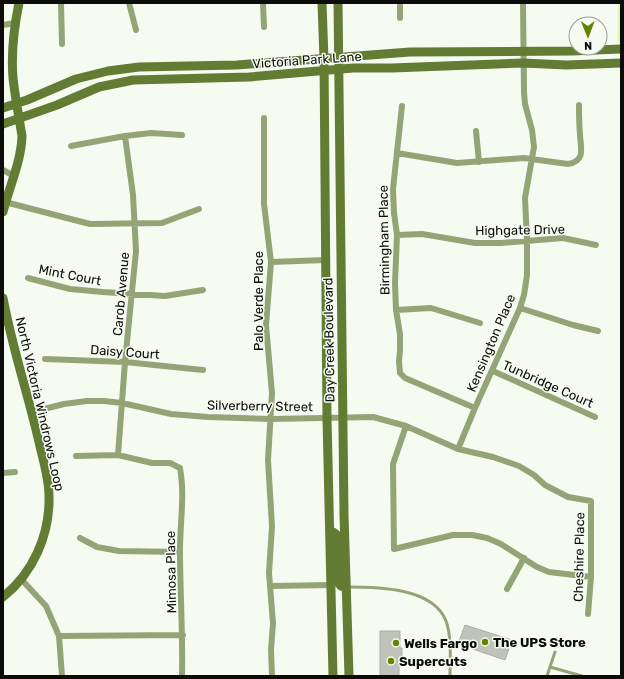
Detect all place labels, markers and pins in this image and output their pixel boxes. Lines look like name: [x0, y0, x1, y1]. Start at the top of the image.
place label: The UPS Store: [493, 635, 586, 650]
place label: Wells Fargo: [404, 636, 477, 651]
marker: The UPS Store: [480, 637, 490, 647]
marker: Wells Fargo: [391, 638, 401, 648]
place label: Supercuts: [399, 654, 467, 669]
marker: Supercuts: [386, 656, 396, 666]

